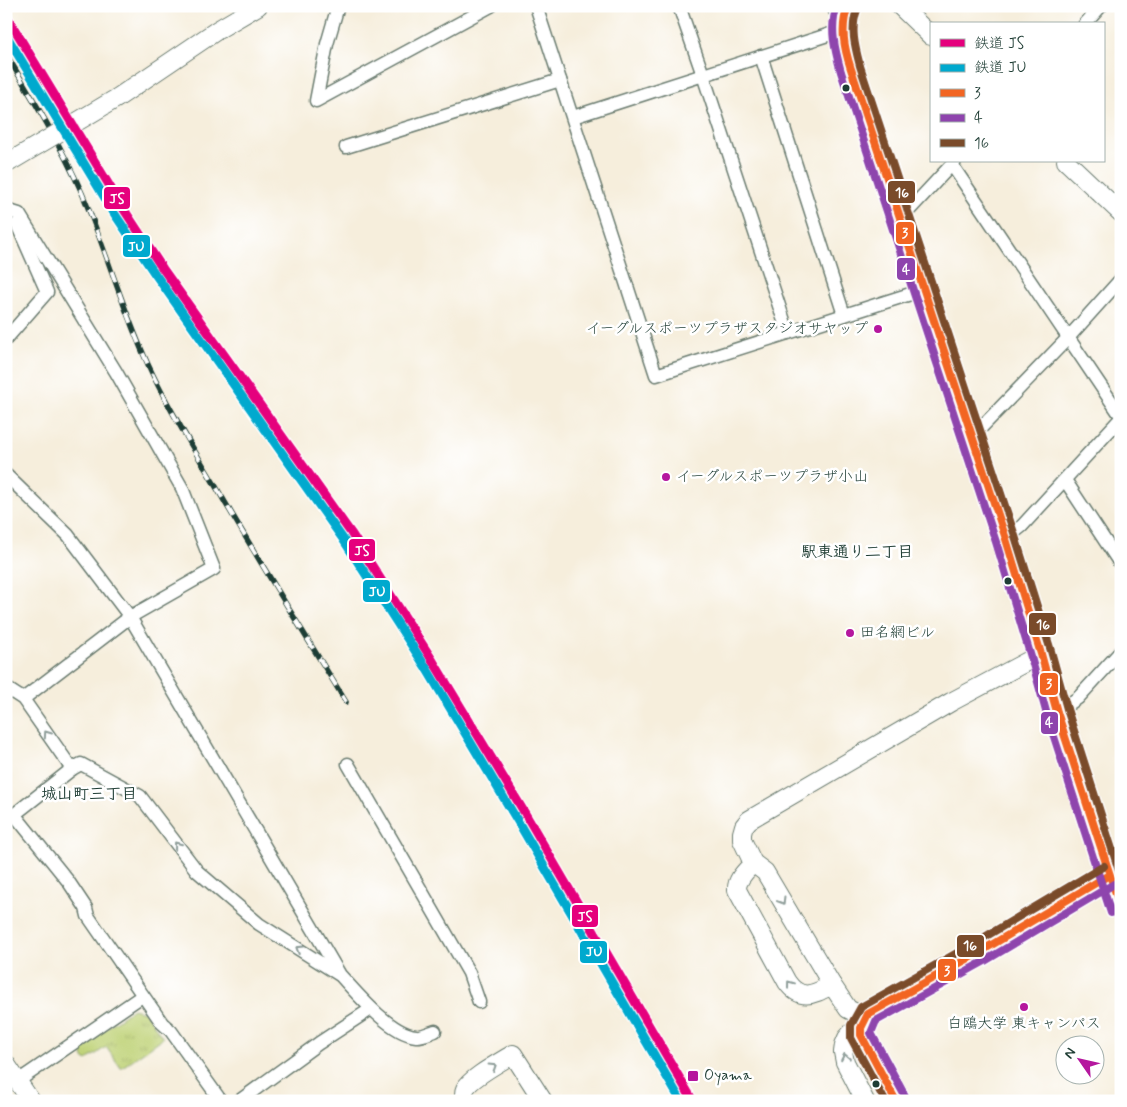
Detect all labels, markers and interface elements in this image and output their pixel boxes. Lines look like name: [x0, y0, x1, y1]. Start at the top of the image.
legend: [930, 22, 1104, 162]
text: 鉄道 JS: [974, 34, 1025, 54]
text: 鉄道 JU: [974, 58, 1027, 78]
unlabelled marker: [841, 83, 851, 93]
text: 3: [974, 84, 981, 104]
text: 4: [974, 108, 983, 128]
text: 16: [974, 134, 989, 154]
line badge: 16: [887, 180, 916, 204]
text: 16: [895, 184, 909, 202]
line badge: JS: [103, 186, 131, 210]
text: JS: [109, 190, 125, 208]
line badge: 3: [895, 221, 915, 245]
text: 3: [902, 224, 909, 242]
line badge: JU: [122, 234, 151, 258]
text: JU: [127, 238, 145, 256]
line badge: 4: [896, 257, 916, 281]
text: 4: [902, 261, 911, 279]
place label: イーグルスポーツプラザスタジオサヤップ: [586, 319, 868, 339]
marker: イーグルスポーツプラザスタジオサヤップ: [872, 323, 884, 335]
place label: イーグルスポーツプラザ小山: [676, 467, 868, 487]
marker: イーグルスポーツプラザ小山: [660, 471, 672, 483]
line badge: JS: [348, 538, 376, 562]
text: JS: [354, 542, 370, 560]
district label: 駅東通り二丁目: [801, 542, 913, 563]
unlabelled marker: [1003, 576, 1013, 586]
line badge: JU: [362, 579, 391, 603]
text: JU: [368, 583, 386, 601]
line badge: 16: [1028, 612, 1057, 636]
text: 16: [1036, 616, 1050, 634]
place label: 田名網ビル: [860, 623, 935, 643]
marker: 田名網ビル: [844, 627, 856, 639]
line badge: 3: [1039, 672, 1059, 696]
text: 3: [1046, 675, 1053, 693]
line badge: 4: [1040, 711, 1059, 735]
text: 4: [1045, 714, 1054, 732]
one-way arrow: [44, 730, 53, 740]
district label: 城山町三丁目: [41, 784, 137, 805]
one-way arrow: [173, 841, 182, 850]
one-way arrow: [776, 896, 786, 905]
line badge: JS: [571, 904, 599, 928]
text: JS: [577, 908, 593, 926]
line badge: 16: [956, 934, 985, 958]
text: 16: [963, 937, 977, 955]
line badge: JU: [579, 940, 608, 964]
text: JU: [585, 943, 603, 961]
one-way arrow: [296, 946, 305, 956]
line badge: 3: [937, 958, 957, 982]
text: 3: [944, 962, 951, 980]
one-way arrow: [787, 980, 796, 990]
marker: 白鴎大学 東キャンパス: [1018, 1001, 1030, 1013]
place label: 白鴎大学 東キャンパス: [947, 1014, 1101, 1034]
north arrow: [1054, 1034, 1104, 1084]
text: N: [1060, 1044, 1080, 1062]
one-way arrow: [840, 1053, 850, 1062]
one-way arrow: [488, 1063, 497, 1073]
place label: Oyama: [704, 1066, 753, 1086]
marker: Oyama: [686, 1069, 700, 1083]
unlabelled marker: [871, 1079, 881, 1089]

